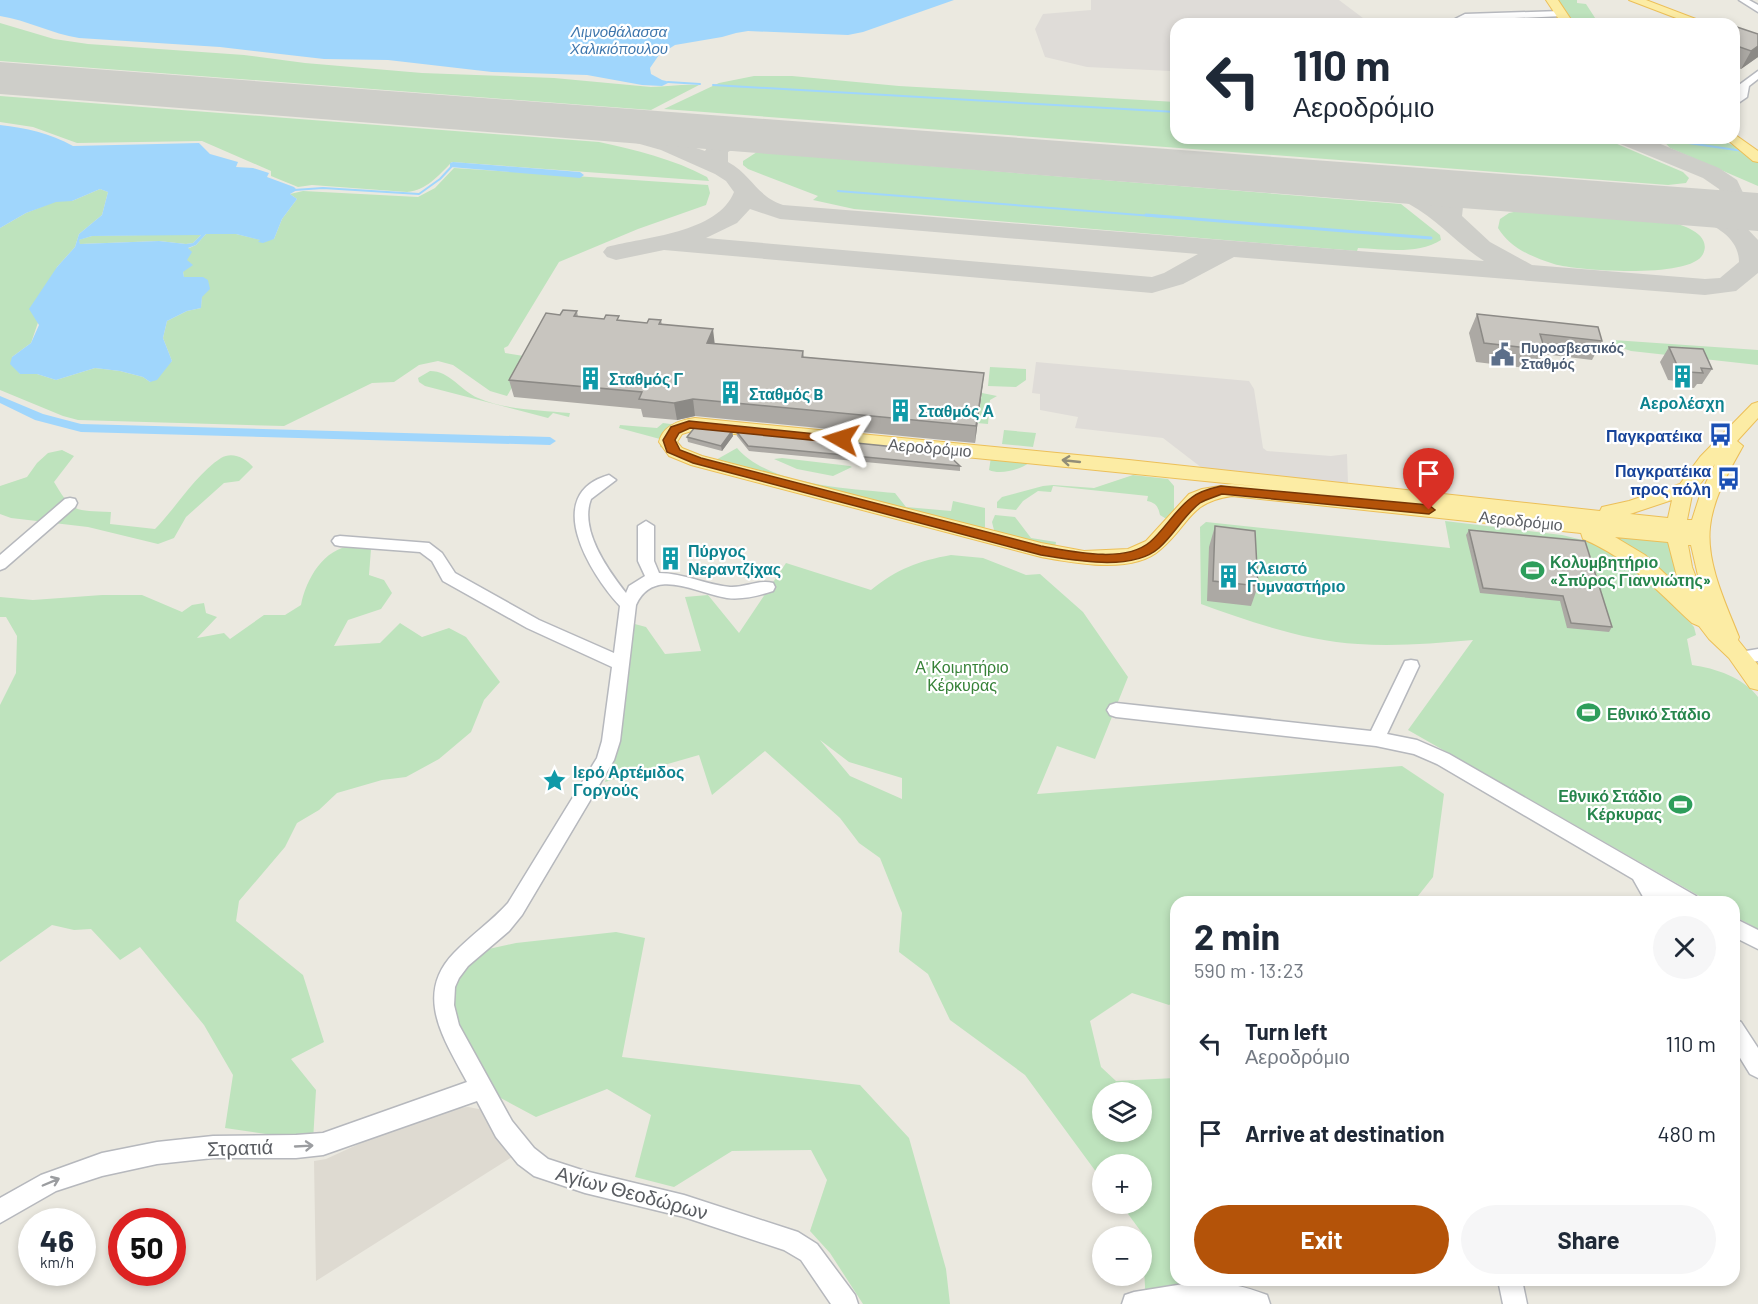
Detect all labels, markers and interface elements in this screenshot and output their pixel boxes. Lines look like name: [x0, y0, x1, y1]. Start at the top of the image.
water label: Λιμνοθάλασσα Χαλικιόπουλου: [569, 22, 668, 57]
text: 110 m: [1293, 39, 1390, 89]
icon: left: [1194, 42, 1272, 120]
text: Αεροδρόμιο: [1293, 90, 1435, 122]
place label: Πυροσβεστικός Σταθμός: [1521, 339, 1624, 372]
public building icon: Πυροσβεστικός Σταθμός: [1490, 342, 1516, 368]
building icon: Αερολέσχη: [1669, 364, 1695, 390]
building icon: Σταθμός Γ: [578, 365, 604, 391]
place label: Σταθμός Γ: [609, 369, 684, 389]
building icon: Σταθμός B: [718, 380, 744, 406]
place label: Σταθμός B: [749, 384, 824, 404]
place label: Αερολέσχη: [1640, 393, 1724, 412]
building icon: Σταθμός Α: [887, 397, 913, 423]
place label: Σταθμός Α: [918, 401, 995, 421]
position arrow: [809, 407, 873, 471]
bus stop icon: Παγκρατέικα: [1707, 422, 1733, 448]
place label: Παγκρατέικα: [1606, 426, 1702, 445]
street label: Αεροδρόμιο: [887, 434, 973, 460]
pin: [1403, 448, 1454, 510]
one-way arrow: [1061, 455, 1081, 466]
icon: arrive: [1412, 457, 1445, 490]
place label: Παγκρατέικα προς πόλη: [1615, 461, 1711, 499]
bus stop icon: Παγκρατέικα προς πόλη: [1716, 466, 1742, 492]
street label: Αεροδρόμιο: [1478, 506, 1564, 534]
place label: Πύργος Νεραντζίχας: [688, 541, 781, 579]
building icon: Πύργος Νεραντζίχας: [657, 546, 683, 572]
place label: Κολυμβητήριο «Σπύρος Γιαννιώτης»: [1550, 552, 1711, 590]
sports icon: Κολυμβητήριο «Σπύρος Γιαννιώτης»: [1519, 557, 1545, 583]
place label: Κλειστό Γυμναστήριο: [1247, 558, 1346, 595]
building icon: Κλειστό Γυμναστήριο: [1216, 563, 1242, 589]
park label: Α' Κοιμητήριο Κέρκυρας: [915, 657, 1009, 694]
sports icon: Εθνικό Στάδιο: [1576, 700, 1602, 726]
place label: Εθνικό Στάδιο: [1607, 704, 1711, 723]
place label: Ιερό Αρτέμιδος Γοργούς: [573, 762, 684, 800]
place icon: Ιερό Αρτέμιδος Γοργούς: [542, 767, 568, 793]
place label: Εθνικό Στάδιο Κέρκυρας: [1558, 786, 1662, 824]
sports icon: Εθνικό Στάδιο Κέρκυρας: [1667, 791, 1693, 817]
text: 2 min: [1194, 914, 1280, 957]
button: close: [1653, 916, 1716, 979]
text: 590 m · 13:23: [1194, 958, 1304, 982]
text: Turn left: [1245, 1018, 1328, 1044]
icon: left: [1194, 1027, 1227, 1060]
text: 110 m: [1666, 1030, 1716, 1056]
text: Αεροδρόμιο: [1245, 1044, 1350, 1068]
map controls: [1092, 1082, 1152, 1286]
button: layers: [1092, 1082, 1152, 1142]
icon: arrive: [1194, 1117, 1227, 1150]
text: Arrive at destination: [1245, 1120, 1444, 1146]
text: 480 m: [1657, 1120, 1716, 1146]
street label: Στρατιά: [207, 1134, 273, 1160]
one-way arrow: [294, 1140, 314, 1151]
button: +: [1092, 1154, 1152, 1214]
street label: Αγίων Θεοδώρων: [553, 1160, 711, 1224]
one-way arrow: [41, 1176, 60, 1187]
button: Exit: [1194, 1205, 1449, 1274]
button: Share: [1461, 1205, 1716, 1274]
speed limit sign: 50: [108, 1208, 186, 1286]
text: 46: [40, 1222, 74, 1258]
button: −: [1092, 1226, 1152, 1286]
text: km/h: [40, 1253, 74, 1271]

